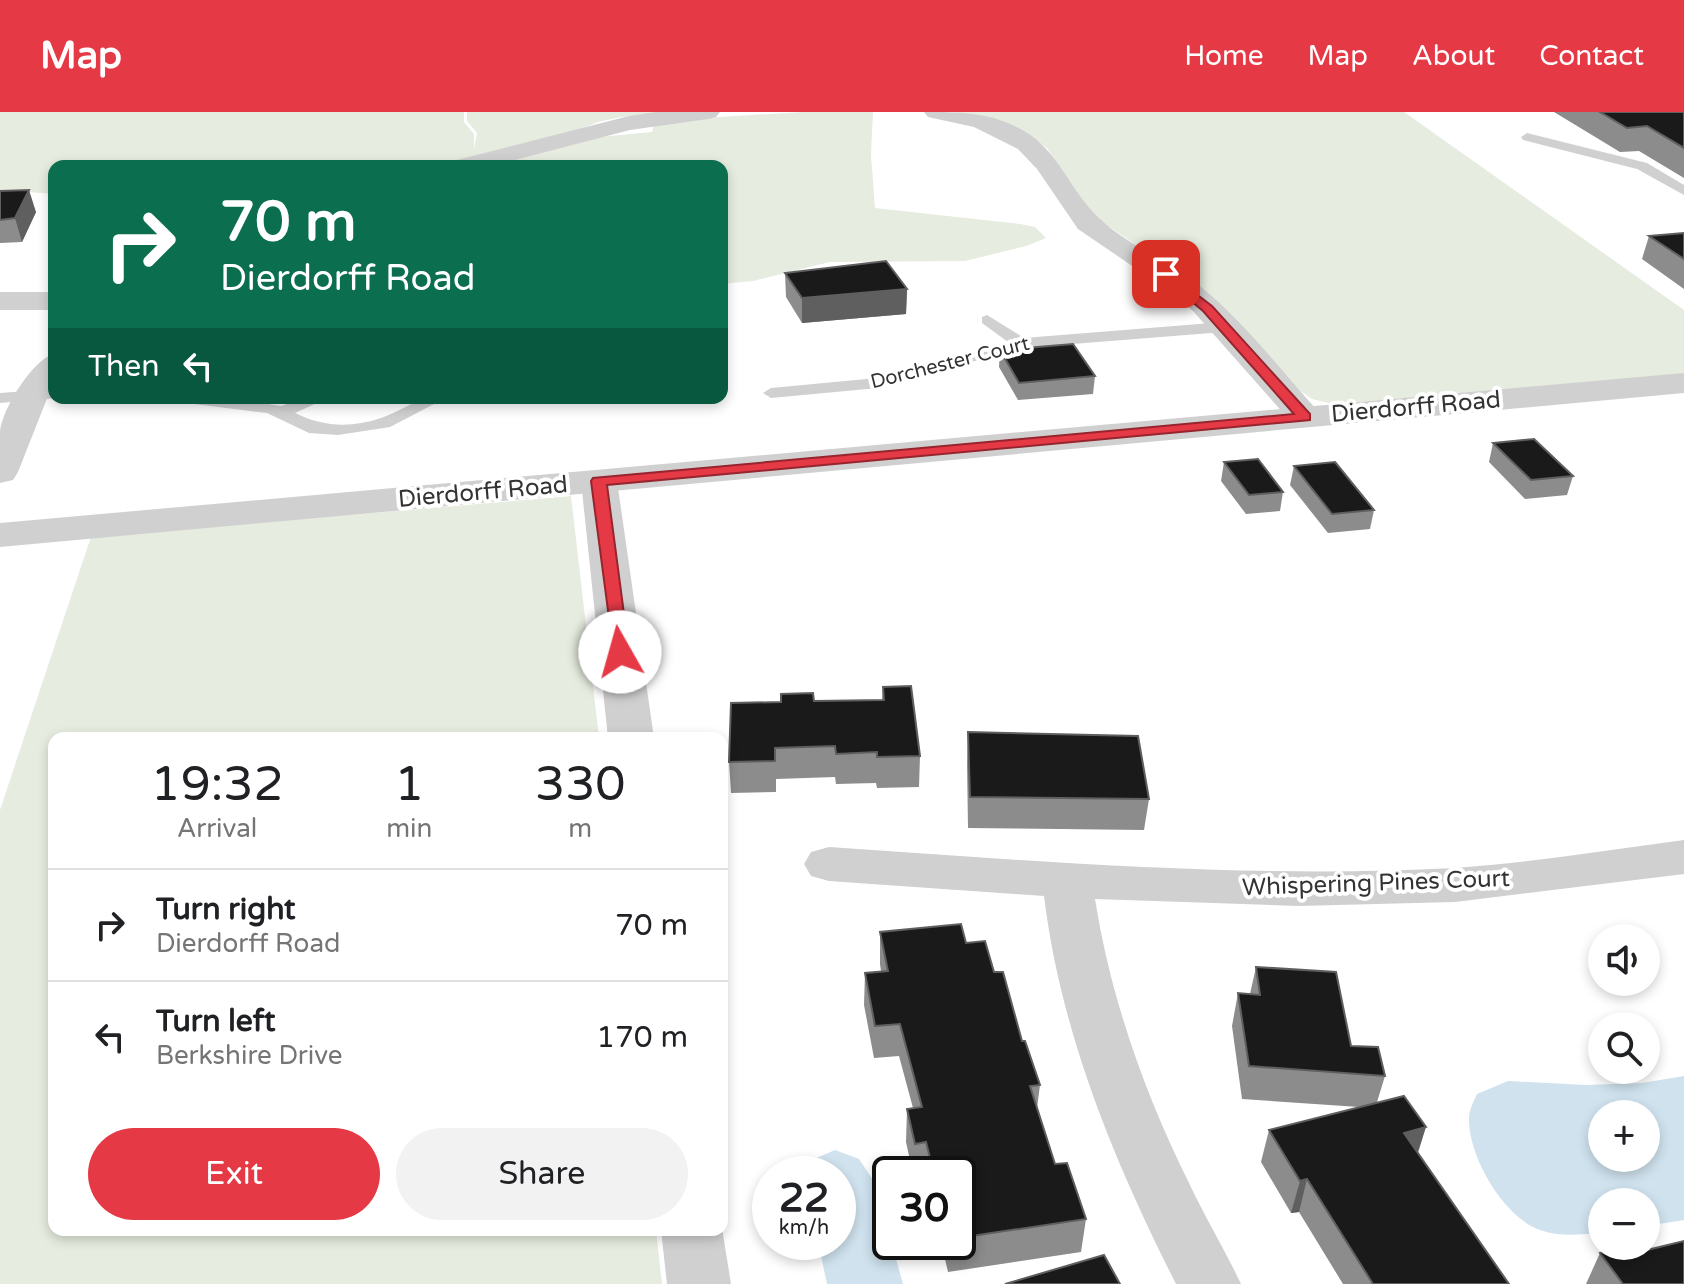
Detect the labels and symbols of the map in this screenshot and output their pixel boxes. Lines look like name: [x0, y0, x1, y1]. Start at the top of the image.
pin: [1132, 240, 1200, 308]
street label: Dorchester Court: [868, 332, 1032, 394]
street label: Dierdorff Road: [1330, 385, 1502, 429]
street label: Dierdorff Road: [397, 470, 569, 514]
position arrow: [578, 610, 662, 694]
street label: Whispering Pines Court: [1242, 864, 1510, 902]
speed limit sign: 30: [872, 1156, 976, 1260]

